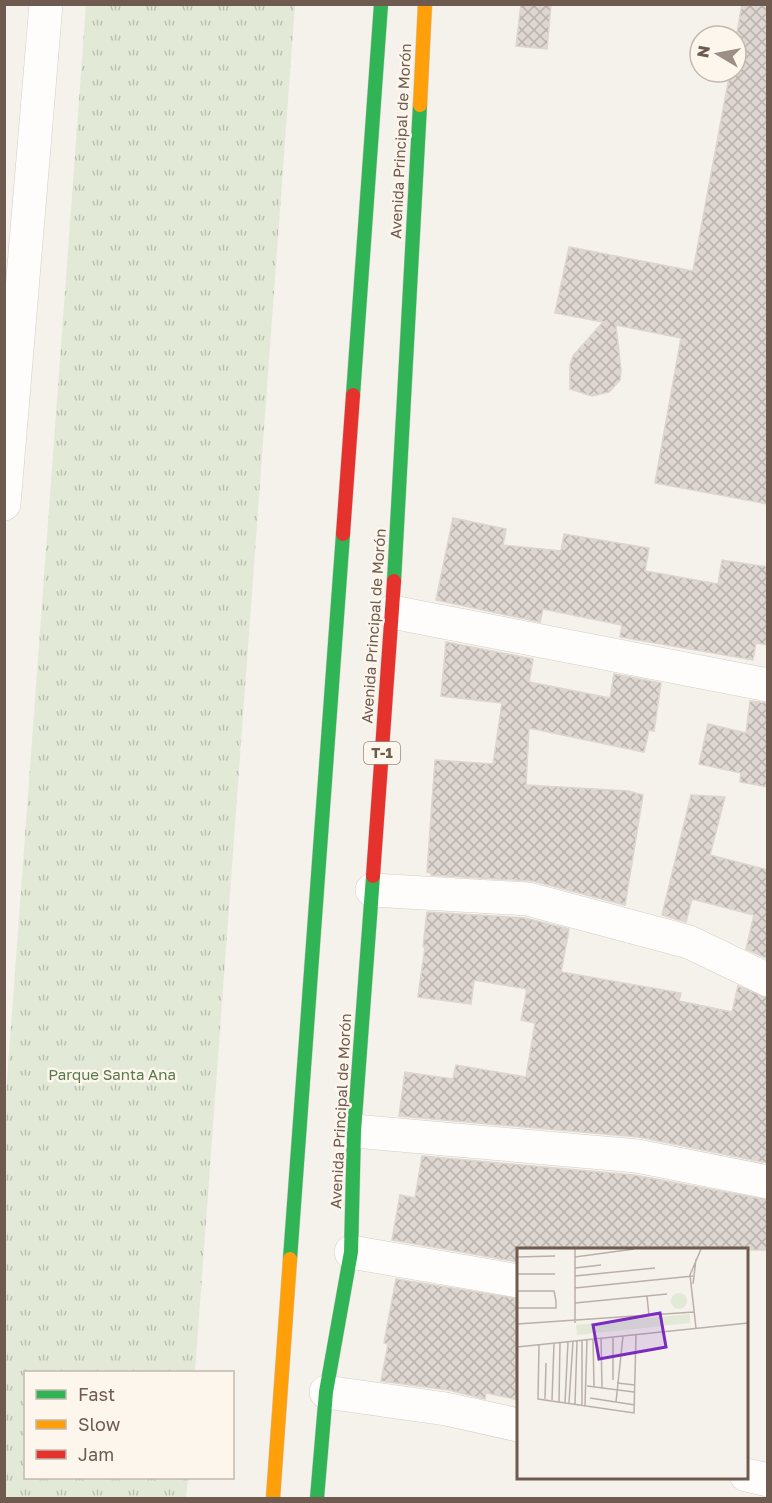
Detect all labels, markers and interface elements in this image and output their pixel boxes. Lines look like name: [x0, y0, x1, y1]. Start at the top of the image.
north arrow: [688, 24, 748, 84]
street label: Avenida Principal de Morón: [386, 43, 414, 239]
text: N: [692, 44, 714, 59]
street label: Avenida Principal de Morón: [357, 528, 389, 724]
road number: T-1: [364, 742, 400, 764]
street label: Avenida Principal de Morón: [326, 1013, 354, 1209]
park label: Parque Santa Ana: [48, 1065, 176, 1083]
inset map: [517, 1248, 748, 1479]
legend: [24, 1371, 234, 1479]
text: Fast: [78, 1383, 115, 1405]
text: Slow: [78, 1413, 121, 1435]
text: Jam: [78, 1443, 114, 1465]

